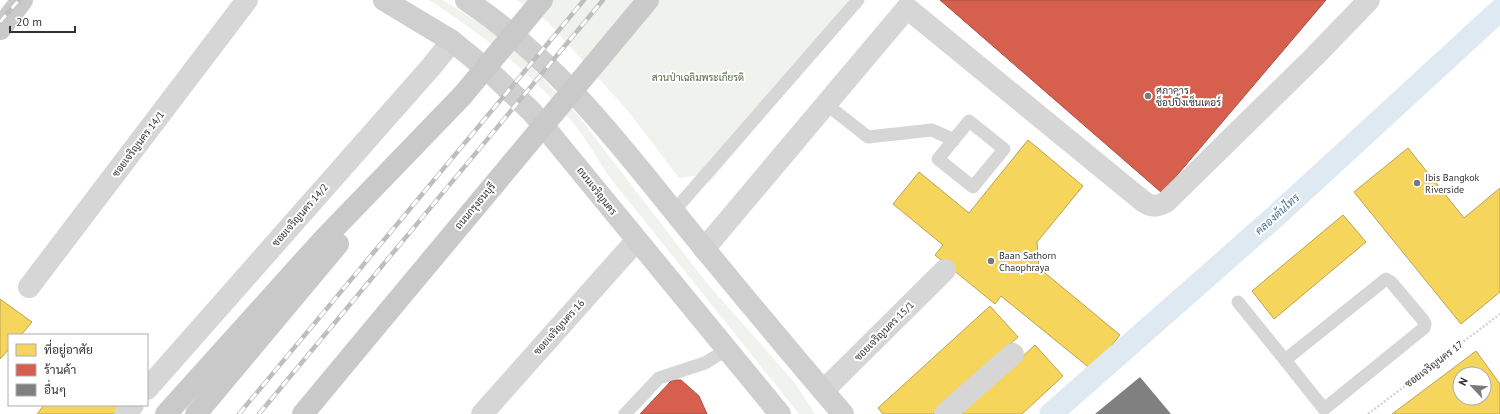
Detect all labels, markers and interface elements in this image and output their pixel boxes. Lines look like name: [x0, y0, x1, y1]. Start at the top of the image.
scale bar: [10, 8, 75, 34]
text: 20 m: [16, 14, 42, 29]
park label: สวนป่าเฉลิมพระเกียรติ: [652, 71, 744, 84]
place label: ศุภาคาร ช็อปปิ้งเซ็นเตอร์: [1156, 84, 1221, 109]
marker: ศุภาคาร ช็อปปิ้งเซ็นเตอร์: [1143, 91, 1153, 101]
street label: ซอยเจริญนคร 14/1: [109, 108, 167, 180]
street label: ถนนเจริญนคร: [574, 164, 620, 218]
place label: Ibis Bangkok Riverside: [1425, 171, 1480, 196]
marker: Ibis Bangkok Riverside: [1412, 178, 1422, 188]
street label: ถนนกรุงธนบุรี: [452, 180, 499, 233]
street label: ซอยเจริญนคร 14/2: [269, 181, 331, 249]
water label: คลองต้นไทร: [1251, 189, 1303, 238]
place label: Baan Sathorn Chaophraya: [999, 249, 1056, 274]
marker: Baan Sathorn Chaophraya: [986, 256, 996, 266]
street label: ซอยเจริญนคร 16: [531, 297, 587, 357]
street label: ซอยเจริญนคร 15/1: [851, 298, 917, 364]
legend: [8, 334, 148, 406]
street label: ซอยเจริญนคร 17: [1402, 338, 1466, 390]
text: ที่อยู่อาศัย: [44, 339, 93, 358]
text: ร้านค้า: [44, 362, 76, 377]
north arrow: [1452, 366, 1492, 406]
text: N: [1455, 375, 1471, 388]
text: อื่นๆ: [44, 379, 66, 397]

